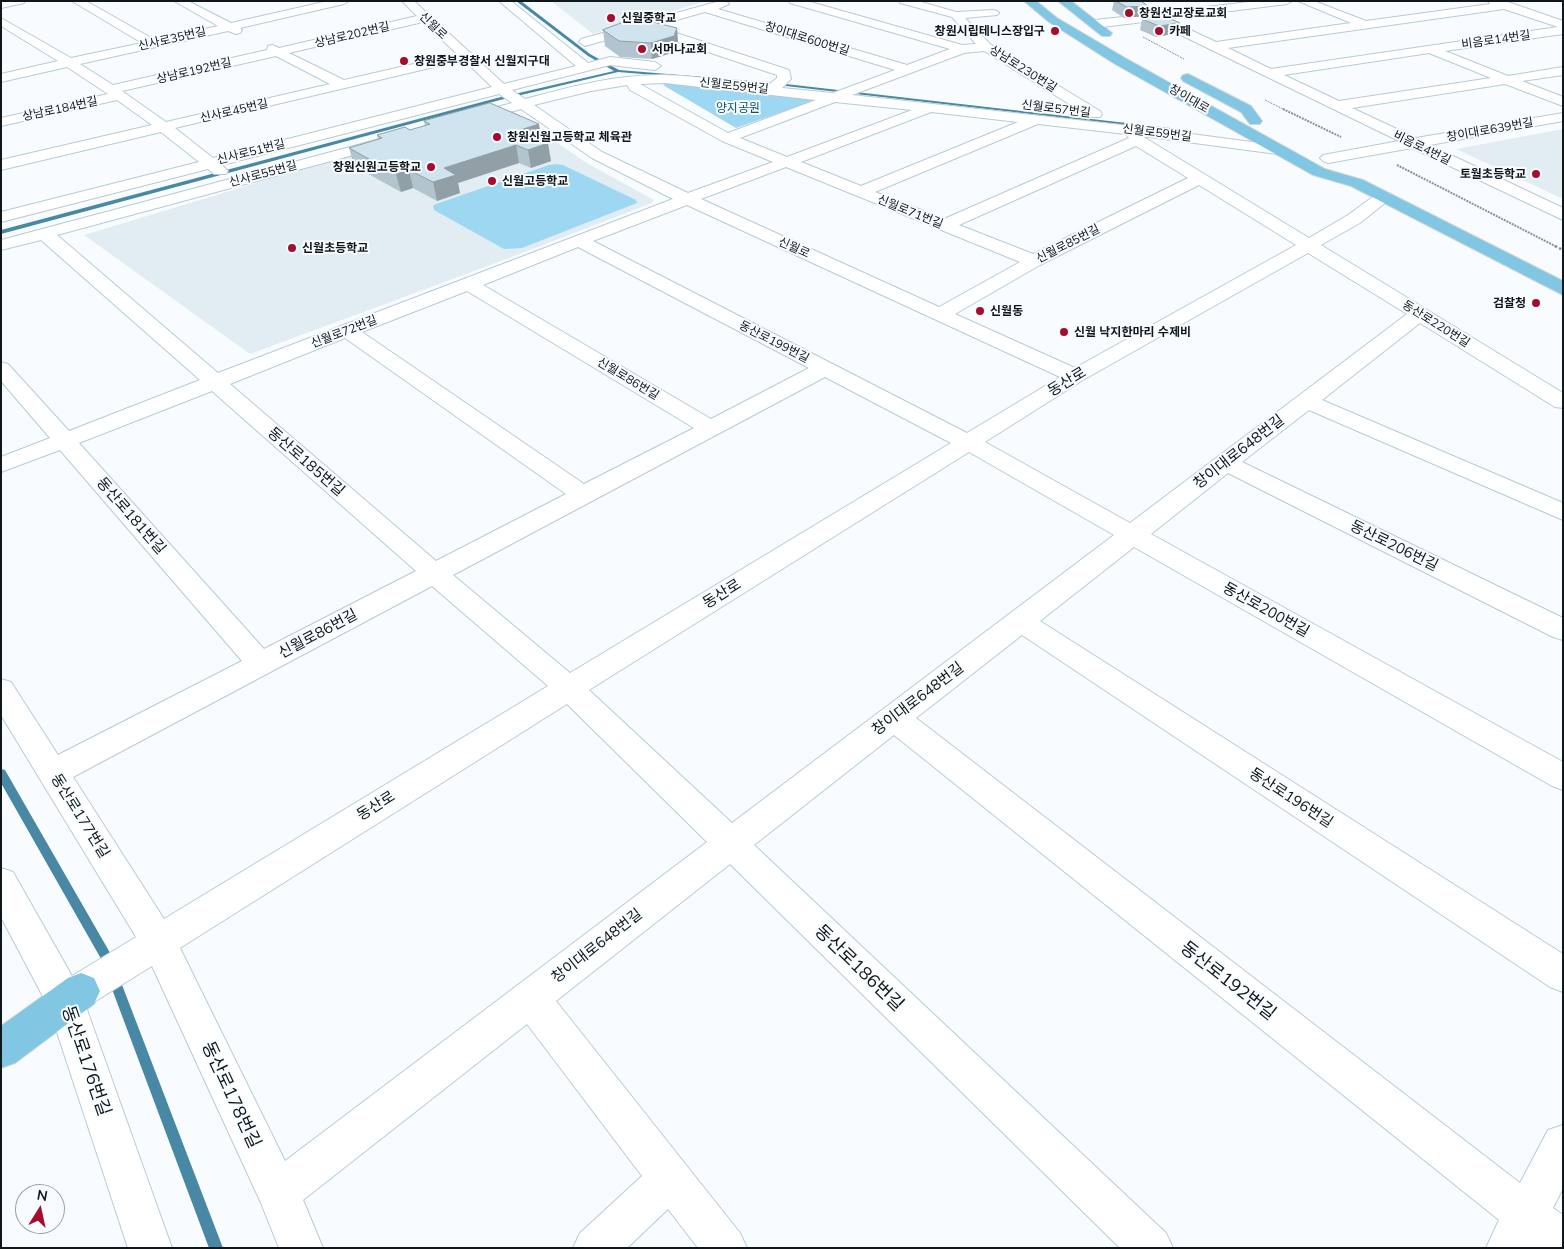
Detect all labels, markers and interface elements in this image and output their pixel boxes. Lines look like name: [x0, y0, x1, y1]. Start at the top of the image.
place label: 창원선교장로교회: [1139, 6, 1227, 20]
marker: 창원선교장로교회: [1123, 7, 1135, 19]
street label: 신월로: [416, 9, 450, 43]
place label: 신월중학교: [621, 11, 676, 25]
marker: 신월중학교: [605, 12, 617, 24]
street label: 상남로202번길: [313, 19, 391, 51]
street label: 창이대로600번길: [763, 19, 851, 59]
street label: 신사로35번길: [136, 24, 208, 54]
place label: 창원시립테니스장입구: [935, 24, 1045, 38]
place label: 카페: [1169, 24, 1191, 38]
marker: 창원시립테니스장입구: [1049, 25, 1061, 37]
marker: 카페: [1153, 25, 1165, 37]
street label: 비음로14번길: [1461, 28, 1531, 52]
place label: 서머나교회: [652, 42, 707, 56]
marker: 서머나교회: [636, 43, 648, 55]
street label: 상남로230번길: [987, 43, 1059, 95]
place label: 창원중부경찰서 신월지구대: [414, 54, 550, 68]
street label: 상남로192번길: [155, 55, 233, 87]
marker: 창원중부경찰서 신월지구대: [398, 55, 410, 67]
street label: 신월로59번길: [699, 75, 769, 97]
street label: 창이대로: [1166, 82, 1212, 116]
street label: 상남로184번길: [21, 94, 99, 124]
street label: 신사로45번길: [198, 96, 270, 126]
street label: 신월로57번길: [1021, 98, 1091, 120]
park label: 양지공원: [716, 101, 760, 115]
street label: 창이대로639번길: [1445, 115, 1535, 145]
street label: 신월로59번길: [1122, 122, 1192, 144]
street label: 비음로4번길: [1391, 128, 1453, 168]
place label: 창원신월고등학교 체육관: [507, 130, 632, 144]
marker: 창원신월고등학교 체육관: [491, 131, 503, 143]
street label: 신사로51번길: [215, 137, 287, 167]
street label: 신사로55번길: [228, 158, 298, 190]
place label: 창원신원고등학교: [333, 160, 421, 174]
marker: 창원신원고등학교: [425, 161, 437, 173]
place label: 토월초등학교: [1460, 167, 1526, 181]
marker: 토월초등학교: [1530, 168, 1542, 180]
place label: 신월고등학교: [502, 174, 568, 188]
marker: 신월고등학교: [486, 175, 498, 187]
street label: 신월로71번길: [875, 192, 945, 232]
street label: 신월로85번길: [1034, 222, 1102, 266]
street label: 신월로: [776, 235, 812, 261]
place label: 신월초등학교: [302, 241, 368, 255]
marker: 신월초등학교: [286, 242, 298, 254]
place label: 검찰청: [1493, 296, 1526, 310]
marker: 검찰청: [1530, 297, 1542, 309]
street label: 동산로220번길: [1400, 298, 1472, 350]
place label: 신월동: [990, 304, 1023, 318]
marker: 신월동: [974, 305, 986, 317]
street label: 신월로72번길: [309, 313, 379, 351]
street label: 동산로199번길: [737, 318, 811, 366]
place label: 신월 낙지한마리 수제비: [1074, 325, 1191, 339]
marker: 신월 낙지한마리 수제비: [1058, 326, 1070, 338]
street label: 신월로86번길: [594, 355, 662, 403]
street label: 동산로: [1045, 364, 1089, 400]
street label: 창이대로648번길: [1190, 411, 1288, 493]
street label: 동산로185번길: [264, 424, 348, 500]
street label: 동산로181번길: [93, 474, 169, 558]
street label: 동산로206번길: [1347, 517, 1441, 575]
street label: 동산로: [700, 575, 744, 613]
street label: 동산로200번길: [1220, 579, 1312, 641]
street label: 신월로86번길: [275, 606, 361, 662]
street label: 창이대로648번길: [869, 659, 967, 739]
street label: 동산로196번길: [1246, 764, 1336, 832]
street label: 동산로177번길: [47, 771, 113, 861]
street label: 동산로: [354, 787, 398, 825]
street label: 창이대로648번길: [548, 905, 646, 987]
street label: 동산로186번길: [810, 920, 908, 1016]
street label: 동산로192번길: [1176, 937, 1280, 1025]
street label: 동산로176번길: [57, 1003, 115, 1119]
street label: 동산로178번길: [197, 1038, 265, 1152]
north arrow: [15, 1184, 65, 1234]
text: N: [36, 1185, 49, 1205]

